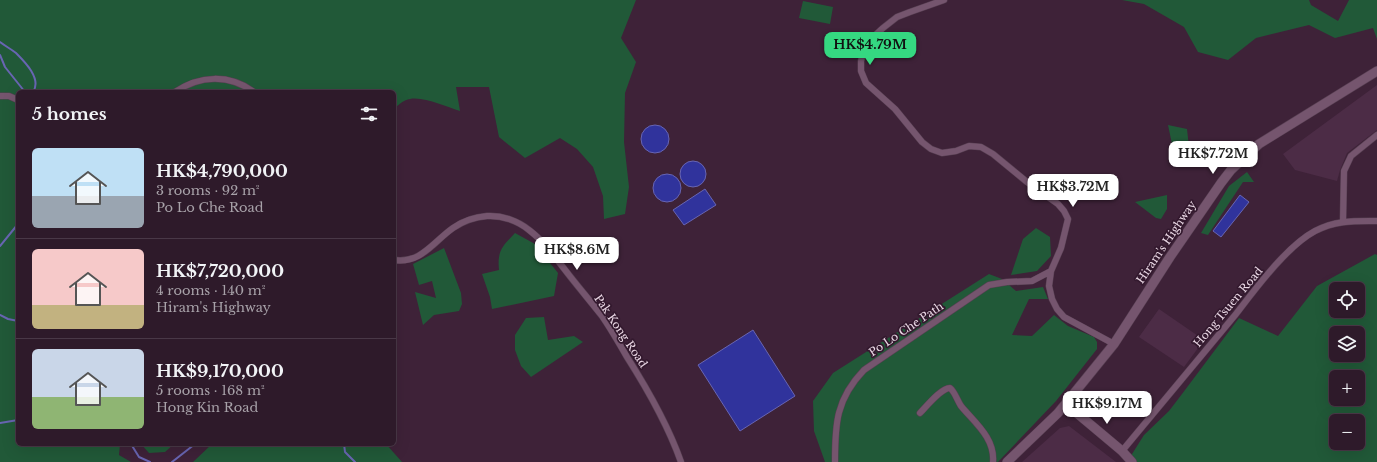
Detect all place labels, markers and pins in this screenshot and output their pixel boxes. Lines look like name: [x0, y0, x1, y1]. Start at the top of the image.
pin: HK$4.79M: [829, 32, 911, 66]
pin: HK$7.72M: [1172, 141, 1254, 175]
pin: HK$3.72M: [1032, 174, 1114, 208]
pin: HK$8.6M: [540, 237, 614, 271]
pin: HK$9.17M: [1066, 391, 1148, 425]

